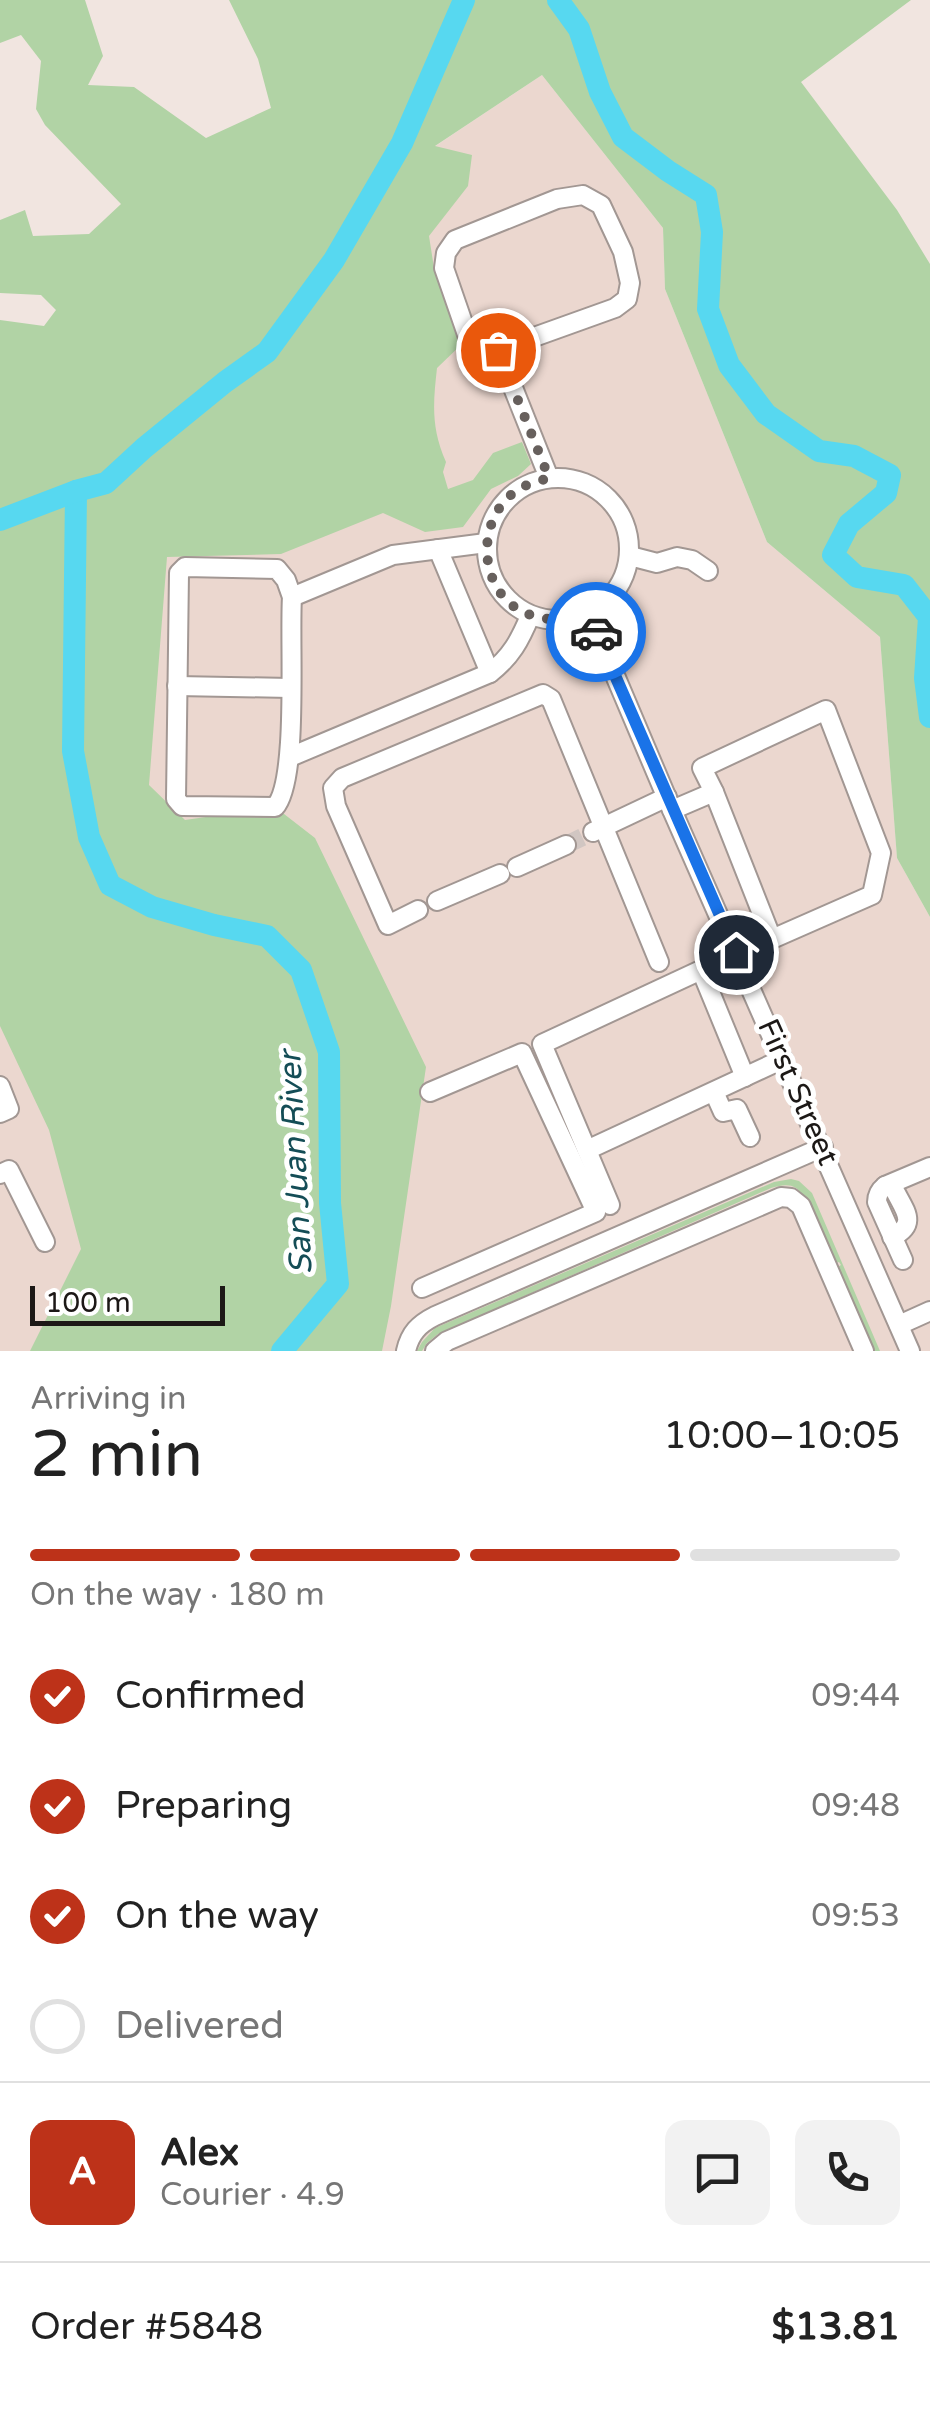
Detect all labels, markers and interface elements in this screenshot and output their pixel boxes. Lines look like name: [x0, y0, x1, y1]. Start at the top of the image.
pin: [456, 308, 541, 393]
icon: bag: [471, 323, 526, 378]
courier: [546, 582, 646, 682]
icon: car: [569, 605, 624, 660]
pin: [694, 910, 779, 995]
icon: home: [709, 925, 764, 980]
street label: First Street: [749, 1013, 847, 1171]
water label: San Juan River: [271, 1047, 321, 1276]
scale bar: [30, 1281, 225, 1326]
text: 100 m: [45, 1286, 131, 1320]
text: Arriving in: [30, 1380, 187, 1418]
text: 10:00–10:05: [663, 1413, 900, 1459]
text: 2 min: [30, 1416, 203, 1495]
text: On the way · 180 m: [30, 1576, 325, 1614]
icon: check: [30, 1669, 85, 1724]
text: Confirmed: [115, 1673, 306, 1719]
text: 09:44: [811, 1677, 900, 1715]
icon: check: [30, 1779, 85, 1834]
text: Preparing: [115, 1783, 292, 1829]
text: 09:48: [811, 1787, 900, 1825]
icon: check: [30, 1889, 85, 1944]
text: On the way: [115, 1893, 319, 1939]
text: 09:53: [811, 1897, 900, 1935]
text: Delivered: [115, 2003, 284, 2049]
button: chat: [665, 2120, 770, 2225]
button: phone: [795, 2120, 900, 2225]
text: Alex: [160, 2130, 239, 2176]
text: A: [68, 2149, 97, 2195]
text: Courier · 4.9: [160, 2176, 345, 2214]
text: Order #5848: [30, 2304, 263, 2350]
text: $13.81: [771, 2304, 900, 2350]

